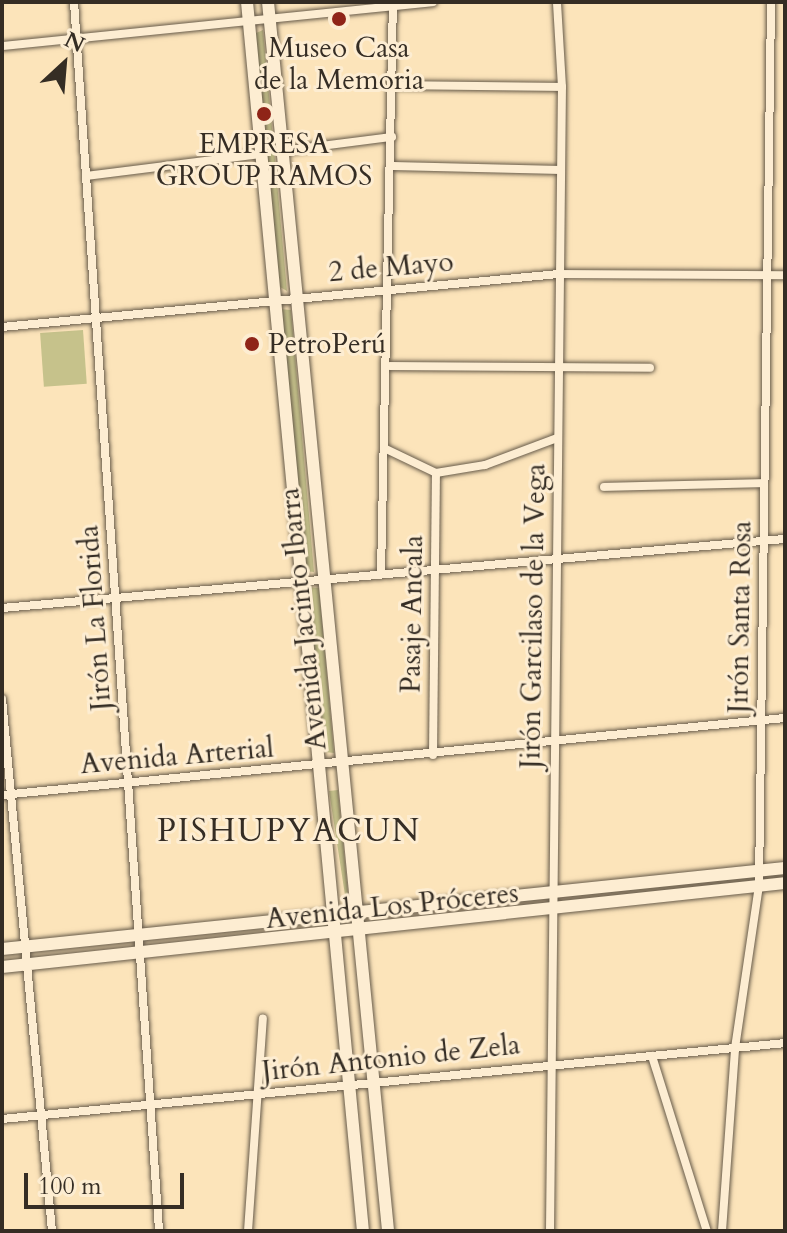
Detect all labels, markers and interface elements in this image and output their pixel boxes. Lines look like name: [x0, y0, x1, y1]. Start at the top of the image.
marker: Museo Casa de la Memoria: [330, 10, 348, 28]
north arrow: [24, 24, 104, 104]
text: N: [59, 25, 90, 60]
place label: Museo Casa de la Memoria: [254, 31, 424, 97]
marker: EMPRESA GROUP RAMOS: [255, 105, 273, 123]
place label: EMPRESA GROUP RAMOS: [156, 127, 372, 193]
street label: 2 de Mayo: [327, 245, 455, 289]
place label: PetroPerú: [268, 327, 386, 361]
marker: PetroPerú: [243, 335, 261, 353]
street label: Jirón Garcilaso de la Vega: [514, 463, 552, 769]
street label: Avenida Jacinto Ibarra: [272, 486, 334, 752]
street label: Jirón Santa Rosa: [722, 520, 758, 714]
street label: Jirón La Florida: [72, 524, 118, 712]
street label: Pasaje Ancala: [394, 535, 430, 693]
street label: Avenida Arterial: [79, 731, 275, 781]
district label: PISHUPYACUN: [157, 812, 421, 850]
street label: Avenida Los Próceres: [264, 876, 520, 936]
street label: Jirón Antonio de Zela: [260, 1028, 522, 1088]
scale bar: [28, 1157, 188, 1207]
text: 100 m: [38, 1170, 102, 1203]

